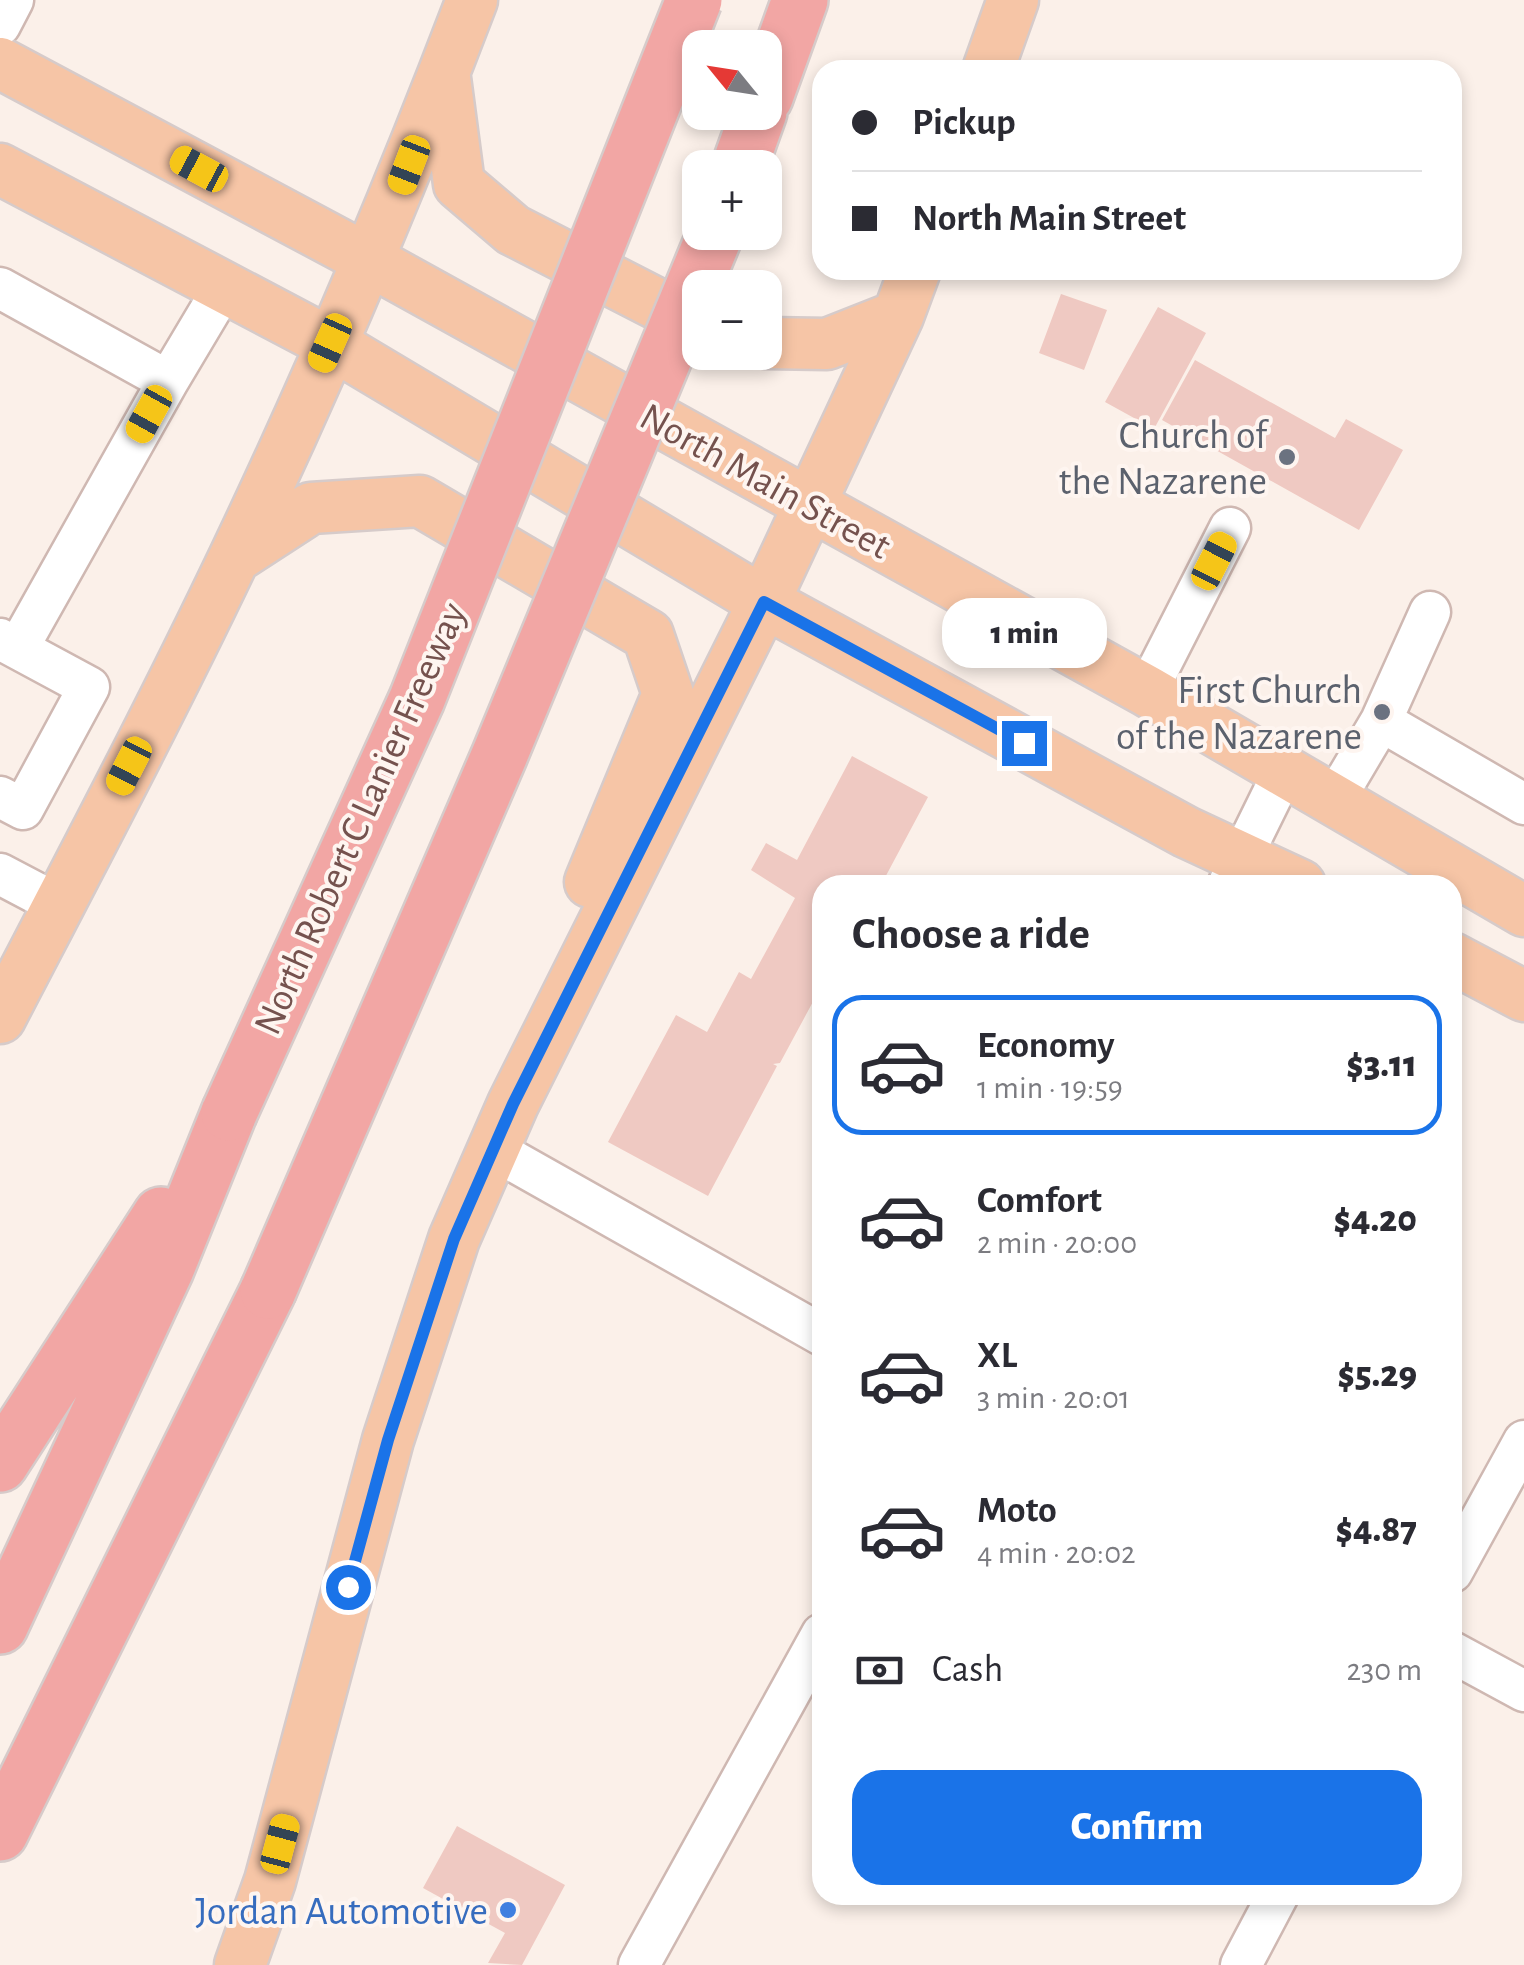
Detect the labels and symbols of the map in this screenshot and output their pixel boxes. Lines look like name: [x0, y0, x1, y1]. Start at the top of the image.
north arrow: [682, 30, 782, 130]
car: [384, 132, 434, 198]
car: [165, 142, 233, 196]
car: [304, 309, 356, 377]
car: [121, 380, 177, 448]
street label: North Main Street: [633, 396, 897, 567]
place label: Church of the Nazarene: [1058, 416, 1269, 502]
marker: Church of the Nazarene: [1276, 446, 1298, 468]
car: [1187, 527, 1241, 595]
street label: North Robert C Lanier Freeway: [247, 597, 474, 1041]
callout: 1 min: [942, 598, 1106, 668]
place label: First Church of the Nazarene: [1116, 671, 1362, 757]
marker: First Church of the Nazarene: [1371, 701, 1393, 723]
route end: [1002, 721, 1047, 766]
car: [102, 732, 156, 800]
route start: [326, 1565, 371, 1610]
car: [258, 1811, 302, 1877]
place label: Jordan Automotive: [195, 1892, 488, 1932]
marker: Jordan Automotive: [497, 1899, 519, 1921]

